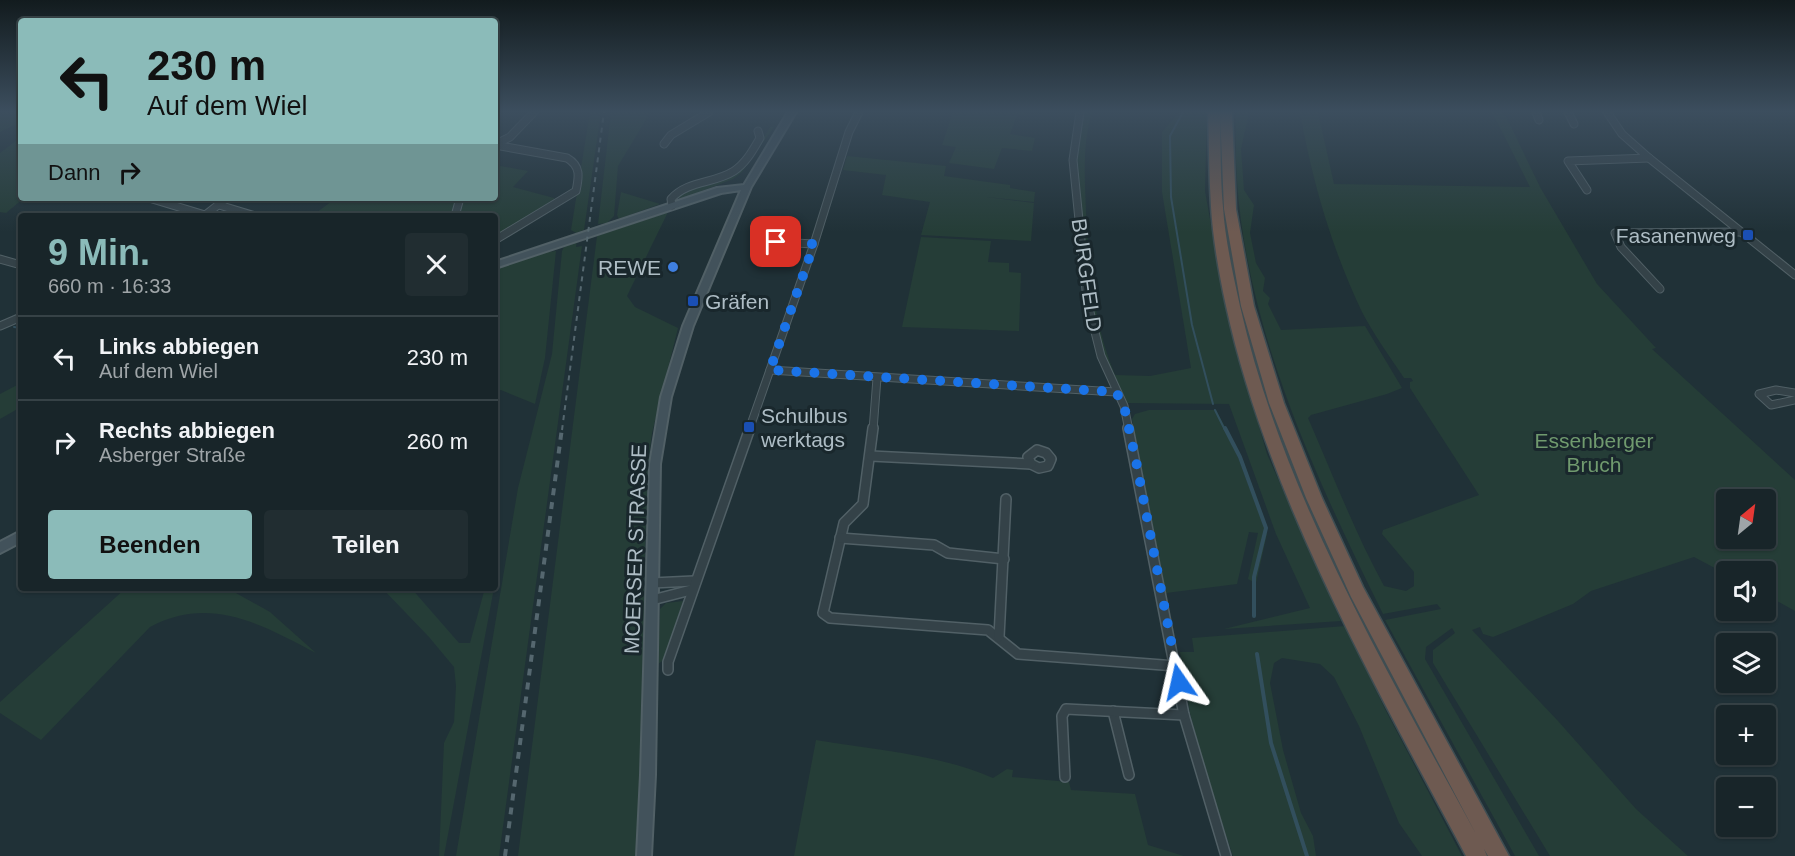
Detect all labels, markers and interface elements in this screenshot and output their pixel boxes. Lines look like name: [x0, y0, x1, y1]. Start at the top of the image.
icon: left: [48, 42, 126, 120]
text: 230 m: [147, 42, 266, 89]
text: Auf dem Wiel: [147, 91, 308, 121]
icon: right: [113, 156, 146, 189]
text: Dann: [48, 160, 101, 185]
pin: [750, 216, 801, 267]
street label: BURGFELD: [1068, 217, 1106, 333]
place label: Fasanenweg: [1616, 224, 1736, 247]
icon: arrive: [759, 225, 792, 258]
marker: Fasanenweg: [1741, 228, 1755, 242]
text: 9 Min.: [48, 232, 150, 273]
button: close: [405, 233, 468, 296]
place label: REWE: [598, 256, 661, 279]
marker: REWE: [666, 260, 680, 274]
text: 660 m · 16:33: [48, 275, 171, 297]
place label: Gräfen: [705, 290, 769, 313]
marker: Gräfen: [686, 294, 700, 308]
text: Links abbiegen: [99, 334, 259, 359]
icon: left: [48, 342, 81, 375]
text: 230 m: [407, 345, 468, 370]
text: Auf dem Wiel: [99, 360, 218, 382]
place label: Schulbus werktags: [760, 404, 847, 451]
text: Rechts abbiegen: [99, 418, 275, 443]
marker: Schulbus werktags: [742, 420, 756, 434]
icon: right: [48, 426, 81, 459]
text: 260 m: [407, 429, 468, 454]
park label: Essenberger Bruch: [1534, 429, 1654, 476]
text: Asberger Straße: [99, 444, 246, 466]
street label: MOERSER STRASSE: [620, 444, 650, 654]
north arrow: [1716, 489, 1776, 549]
map controls: [1716, 489, 1776, 837]
button: Beenden: [48, 510, 252, 579]
button: Teilen: [264, 510, 468, 579]
button: sound: [1716, 561, 1776, 621]
button: layers: [1716, 633, 1776, 693]
position arrow: [1147, 650, 1211, 714]
button: +: [1716, 705, 1776, 765]
button: −: [1716, 777, 1776, 837]

